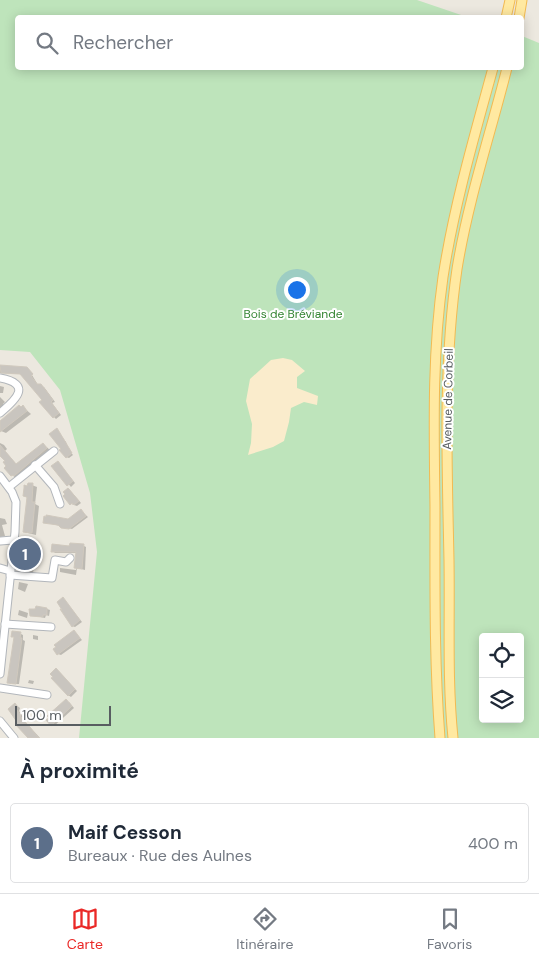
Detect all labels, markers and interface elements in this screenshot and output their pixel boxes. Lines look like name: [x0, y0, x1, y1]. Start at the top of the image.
search box: [15, 15, 524, 70]
icon: search: [33, 29, 61, 57]
text: Rechercher: [73, 30, 173, 55]
your location: [284, 277, 310, 303]
park label: Bois de Bréviande: [244, 306, 343, 322]
street label: Avenue de Corbeil: [439, 348, 457, 450]
pin: 1: [9, 535, 41, 573]
map controls: [479, 633, 524, 723]
button: locate: [479, 633, 524, 678]
button: layers: [479, 678, 524, 723]
scale bar: [15, 703, 111, 726]
text: 100 m: [22, 706, 62, 724]
text: À proximité: [20, 757, 139, 785]
text: Maif Cesson: [68, 820, 182, 845]
text: 1: [34, 833, 40, 854]
text: 400 m: [468, 833, 518, 854]
text: Bureaux · Rue des Aulnes: [68, 845, 252, 866]
tab: Carte: [67, 905, 103, 953]
tab: Itinéraire: [236, 905, 293, 953]
tab: Favoris: [427, 905, 472, 953]

